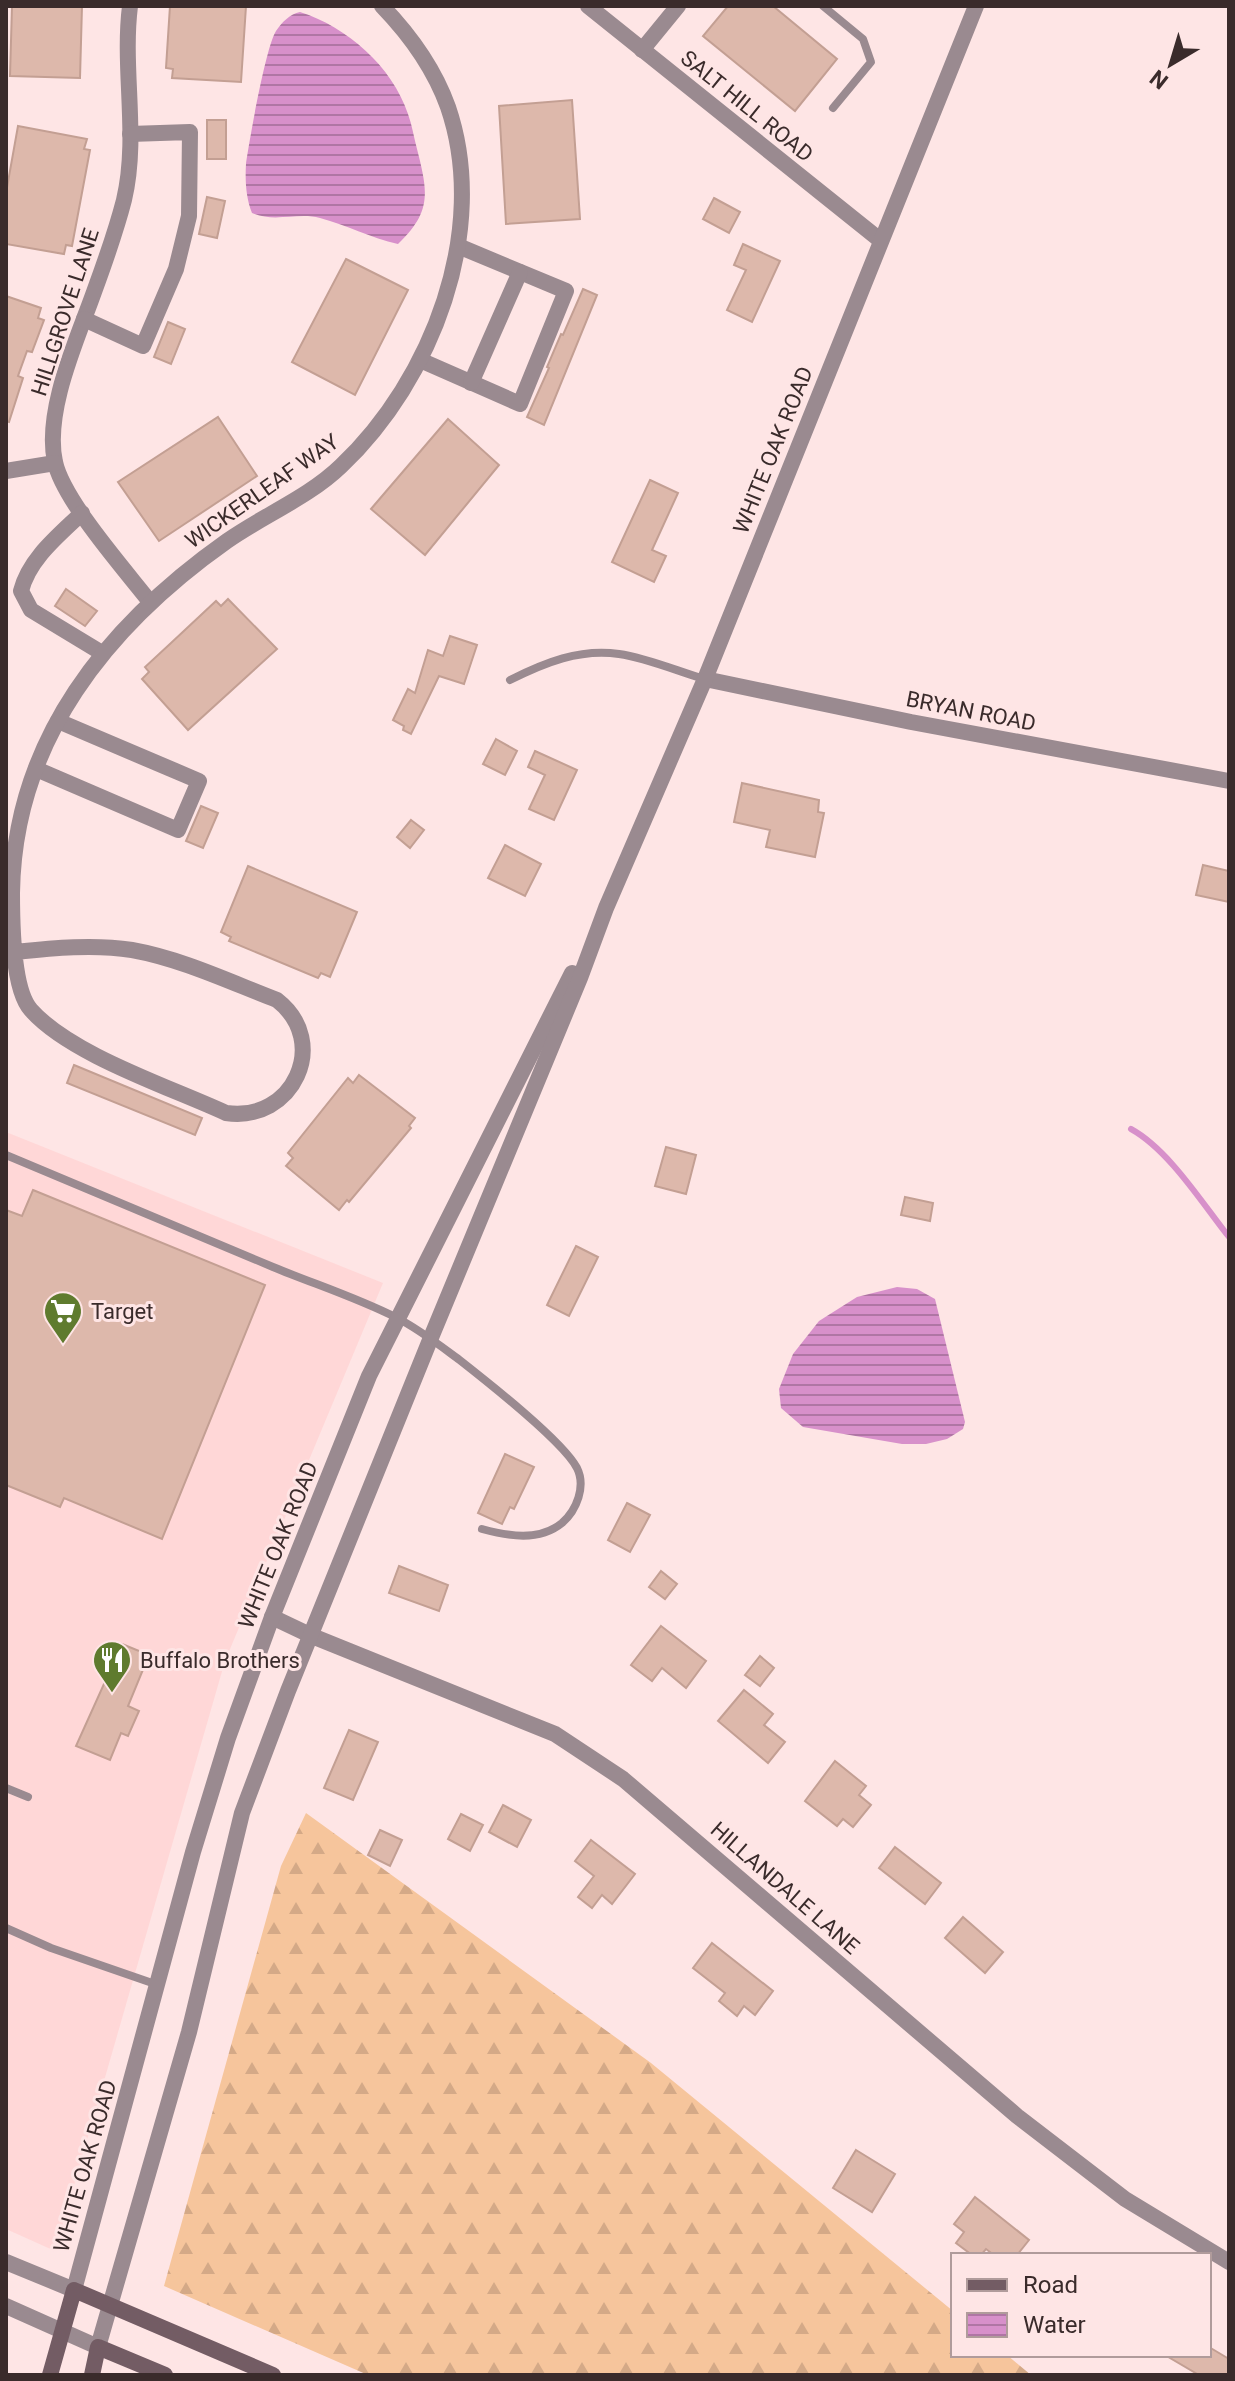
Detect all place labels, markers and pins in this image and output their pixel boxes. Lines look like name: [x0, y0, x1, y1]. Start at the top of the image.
supermarket icon: Target: [42, 1290, 84, 1345]
place label: Target: [91, 1299, 153, 1324]
restaurant icon: Buffalo Brothers: [91, 1639, 133, 1694]
place label: Buffalo Brothers: [140, 1648, 300, 1673]

